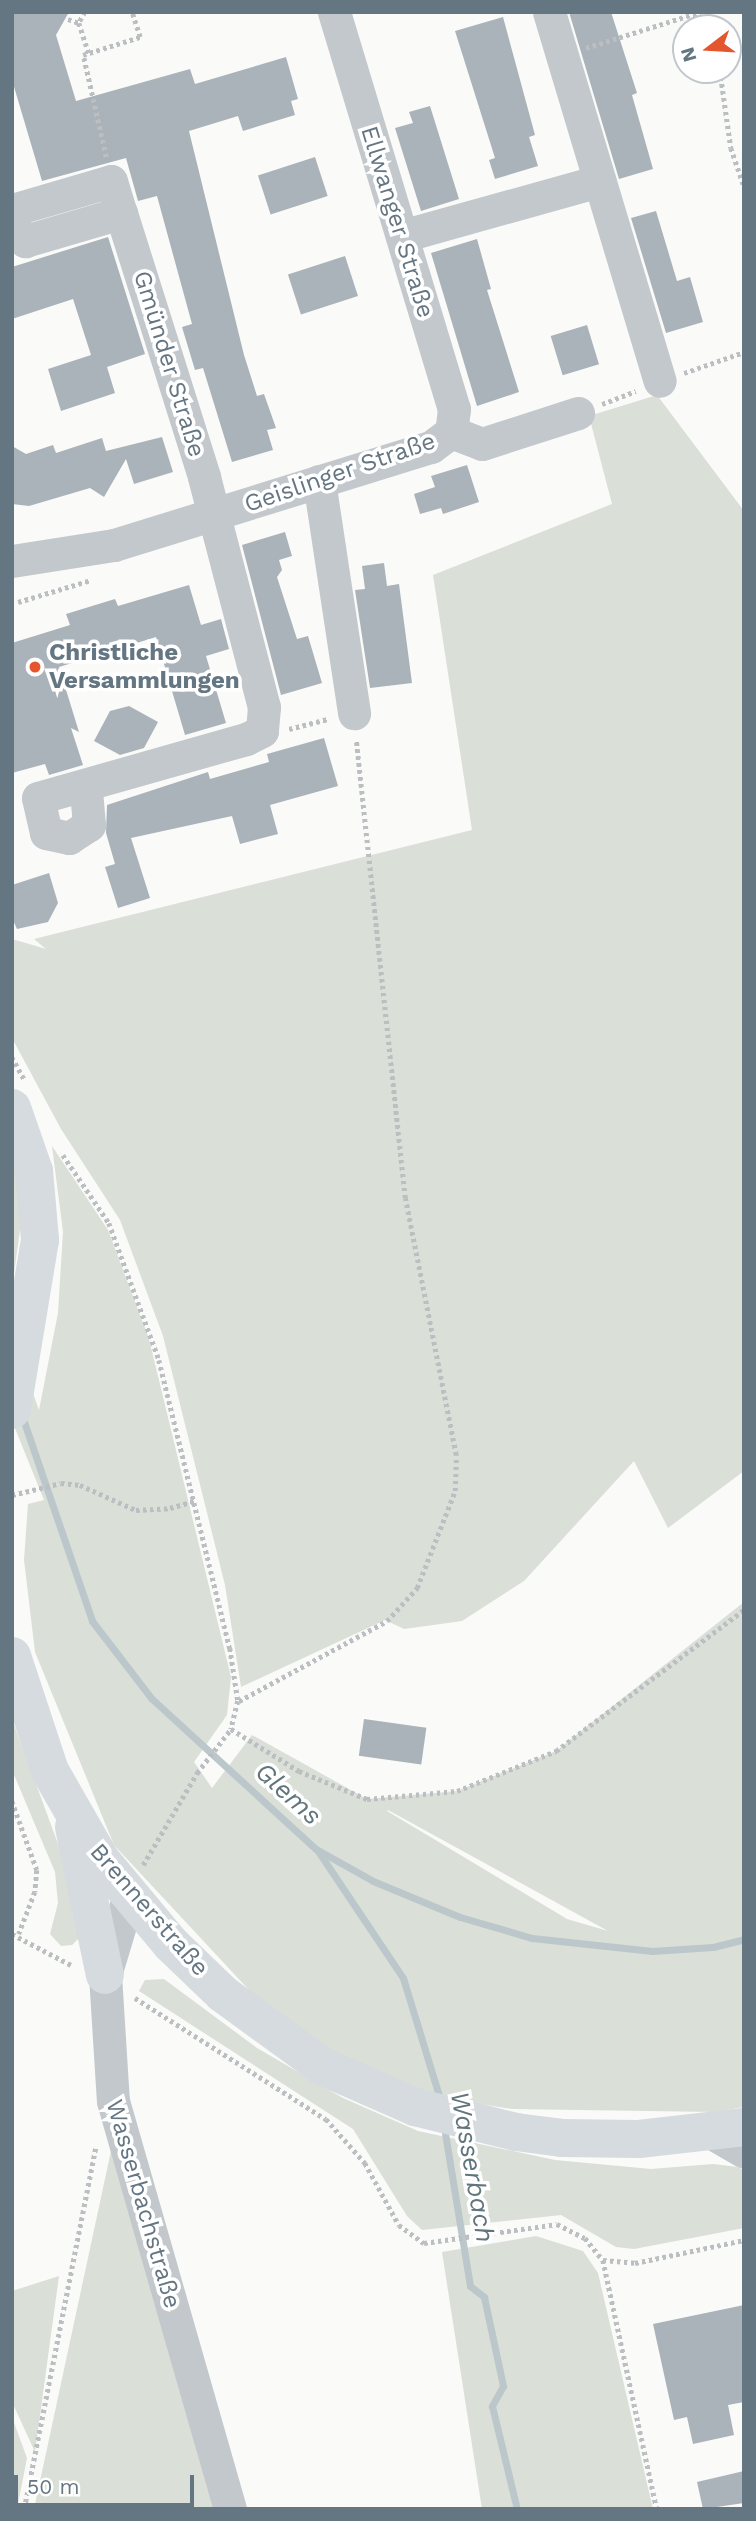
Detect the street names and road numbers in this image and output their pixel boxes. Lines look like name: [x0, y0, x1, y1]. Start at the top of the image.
street label: Ellwanger Straße: [354, 122, 440, 322]
street label: Gmünder Straße: [127, 267, 211, 461]
street label: Geislinger Straße: [240, 427, 440, 519]
street label: Brennerstraße: [84, 1838, 214, 1982]
street label: Wasserbachstraße: [99, 2096, 187, 2312]

